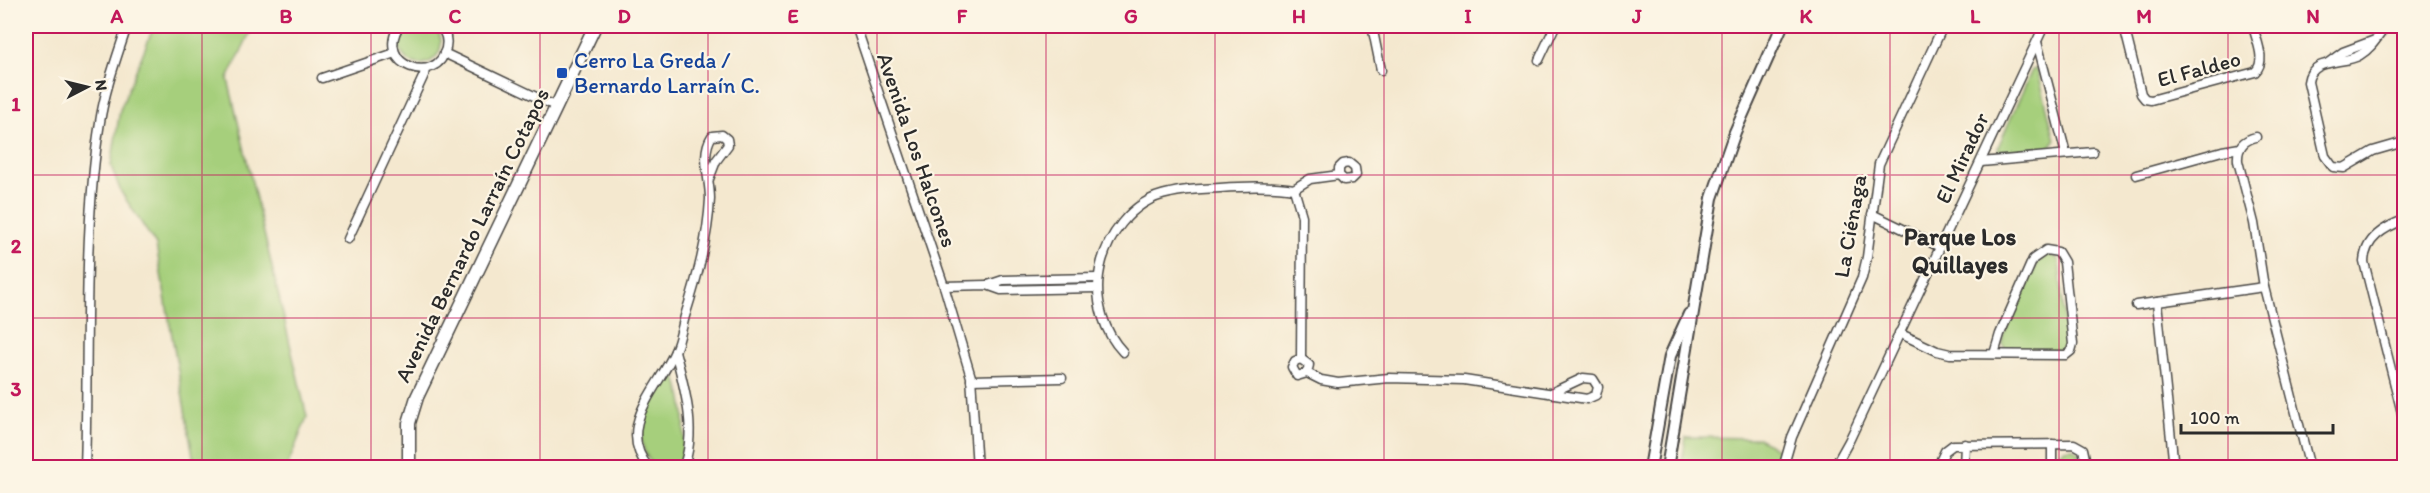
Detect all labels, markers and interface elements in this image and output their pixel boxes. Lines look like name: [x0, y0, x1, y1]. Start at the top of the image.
text: A: [110, 4, 124, 28]
text: B: [280, 4, 293, 28]
text: C: [449, 4, 462, 28]
text: D: [617, 4, 631, 28]
text: E: [787, 4, 799, 28]
text: F: [957, 4, 968, 28]
text: G: [1124, 4, 1138, 28]
text: H: [1292, 4, 1306, 28]
text: I: [1464, 4, 1472, 28]
text: J: [1631, 4, 1642, 28]
text: K: [1800, 4, 1814, 28]
text: L: [1970, 4, 1981, 28]
text: M: [2136, 4, 2152, 28]
text: N: [2306, 4, 2320, 28]
street label: El Faldeo: [2154, 45, 2244, 93]
place label: Cerro La Greda / Bernardo Larraín C.: [574, 47, 760, 99]
street label: Avenida Los Halcones: [871, 49, 963, 251]
north arrow: [57, 57, 117, 117]
marker: Cerro La Greda / Bernardo Larraín C.: [555, 66, 569, 80]
text: N: [91, 79, 111, 92]
street label: Avenida Bernardo Larraín Cotapos: [389, 83, 555, 387]
text: 1: [11, 92, 21, 116]
street label: El Mirador: [1929, 108, 1995, 208]
street label: La Ciénaga: [1828, 172, 1872, 280]
district label: Parque Los Quillayes: [1904, 222, 2016, 280]
text: 2: [11, 234, 22, 258]
text: 3: [11, 377, 22, 401]
scale bar: [2181, 397, 2332, 435]
text: 100 m: [2190, 407, 2240, 429]

